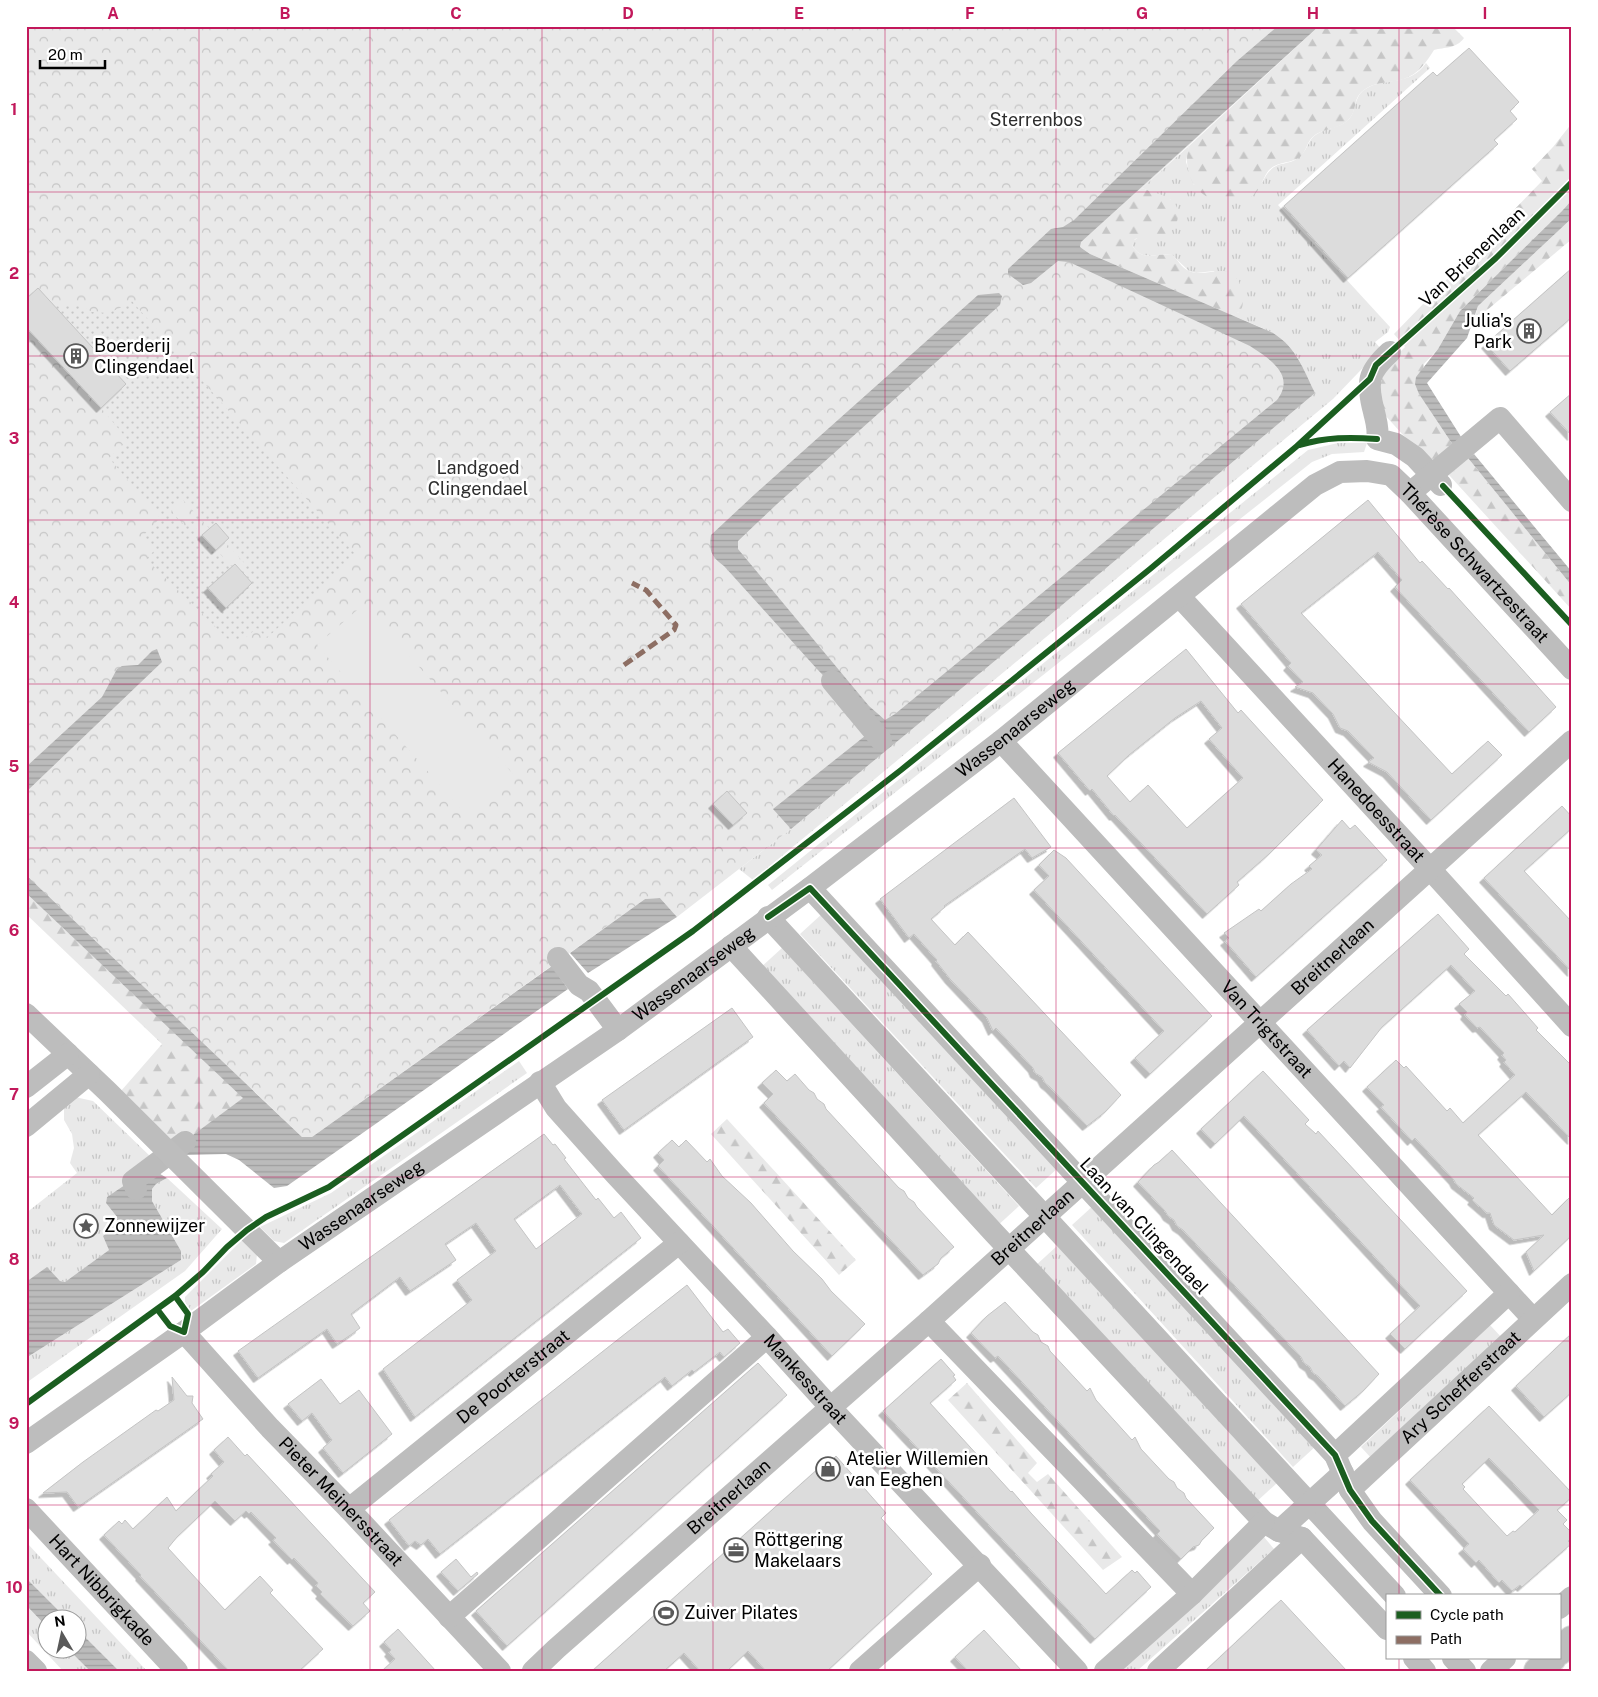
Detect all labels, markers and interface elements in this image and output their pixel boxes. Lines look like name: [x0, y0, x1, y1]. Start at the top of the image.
text: A: [107, 4, 119, 23]
text: B: [280, 4, 291, 23]
text: C: [450, 4, 462, 23]
text: D: [622, 4, 634, 23]
text: E: [794, 4, 804, 23]
text: F: [965, 4, 975, 23]
text: G: [1136, 4, 1148, 23]
text: H: [1307, 4, 1319, 23]
text: I: [1483, 4, 1487, 23]
scale bar: [40, 38, 105, 70]
text: 20 m: [48, 46, 83, 63]
text: 1: [11, 100, 17, 119]
park label: Sterrenbos: [989, 109, 1083, 130]
street label: Van Brienenlaan: [1415, 202, 1529, 311]
text: 2: [9, 264, 19, 283]
place label: Julia's Park: [1463, 310, 1512, 352]
building icon: Julia's Park: [1516, 318, 1542, 344]
place label: Boerderij Clingendael: [94, 335, 195, 377]
building icon: Boerderij Clingendael: [63, 343, 89, 369]
text: 3: [9, 429, 19, 448]
park label: Landgoed Clingendael: [428, 457, 528, 499]
street label: Thérèse Schwartzestraat: [1396, 479, 1554, 647]
text: 4: [9, 593, 20, 612]
street label: Wassenaarseweg: [952, 674, 1079, 782]
street label: Hanedoesstraat: [1324, 754, 1430, 866]
text: 5: [9, 757, 20, 776]
street label: Breitnerlaan: [1287, 914, 1378, 999]
text: 6: [9, 921, 19, 940]
street label: Wassenaarseweg: [628, 922, 758, 1026]
street label: Van Trigtstraat: [1217, 976, 1317, 1082]
text: 7: [9, 1085, 19, 1104]
street label: Laan van Clingendael: [1076, 1153, 1213, 1298]
street label: Wassenaarseweg: [295, 1155, 427, 1255]
street label: Breitnerlaan: [987, 1185, 1078, 1270]
place icon: Zonnewijzer: [73, 1213, 99, 1239]
place label: Zonnewijzer: [104, 1215, 205, 1236]
text: 8: [9, 1250, 20, 1269]
street label: De Poorterstraat: [452, 1325, 573, 1428]
street label: Ary Schefferstraat: [1396, 1326, 1525, 1448]
street label: Mankesstraat: [760, 1330, 852, 1428]
text: 9: [9, 1414, 19, 1433]
street label: Pieter Meinersstraat: [275, 1432, 408, 1570]
place label: Atelier Willemien van Eeghen: [846, 1448, 989, 1490]
street label: Breitnerlaan: [683, 1454, 774, 1539]
shop icon: Atelier Willemien van Eeghen: [815, 1456, 841, 1482]
place label: Röttgering Makelaars: [754, 1529, 843, 1571]
street label: Hart Nibbrigkade: [45, 1530, 159, 1650]
office icon: Röttgering Makelaars: [723, 1537, 749, 1563]
text: 10: [5, 1578, 23, 1597]
legend: [1386, 1594, 1560, 1660]
sports icon: Zuiver Pilates: [653, 1600, 679, 1626]
place label: Zuiver Pilates: [684, 1602, 798, 1623]
text: Cycle path: [1430, 1606, 1504, 1623]
north arrow: [38, 1610, 88, 1660]
text: Path: [1430, 1630, 1462, 1647]

